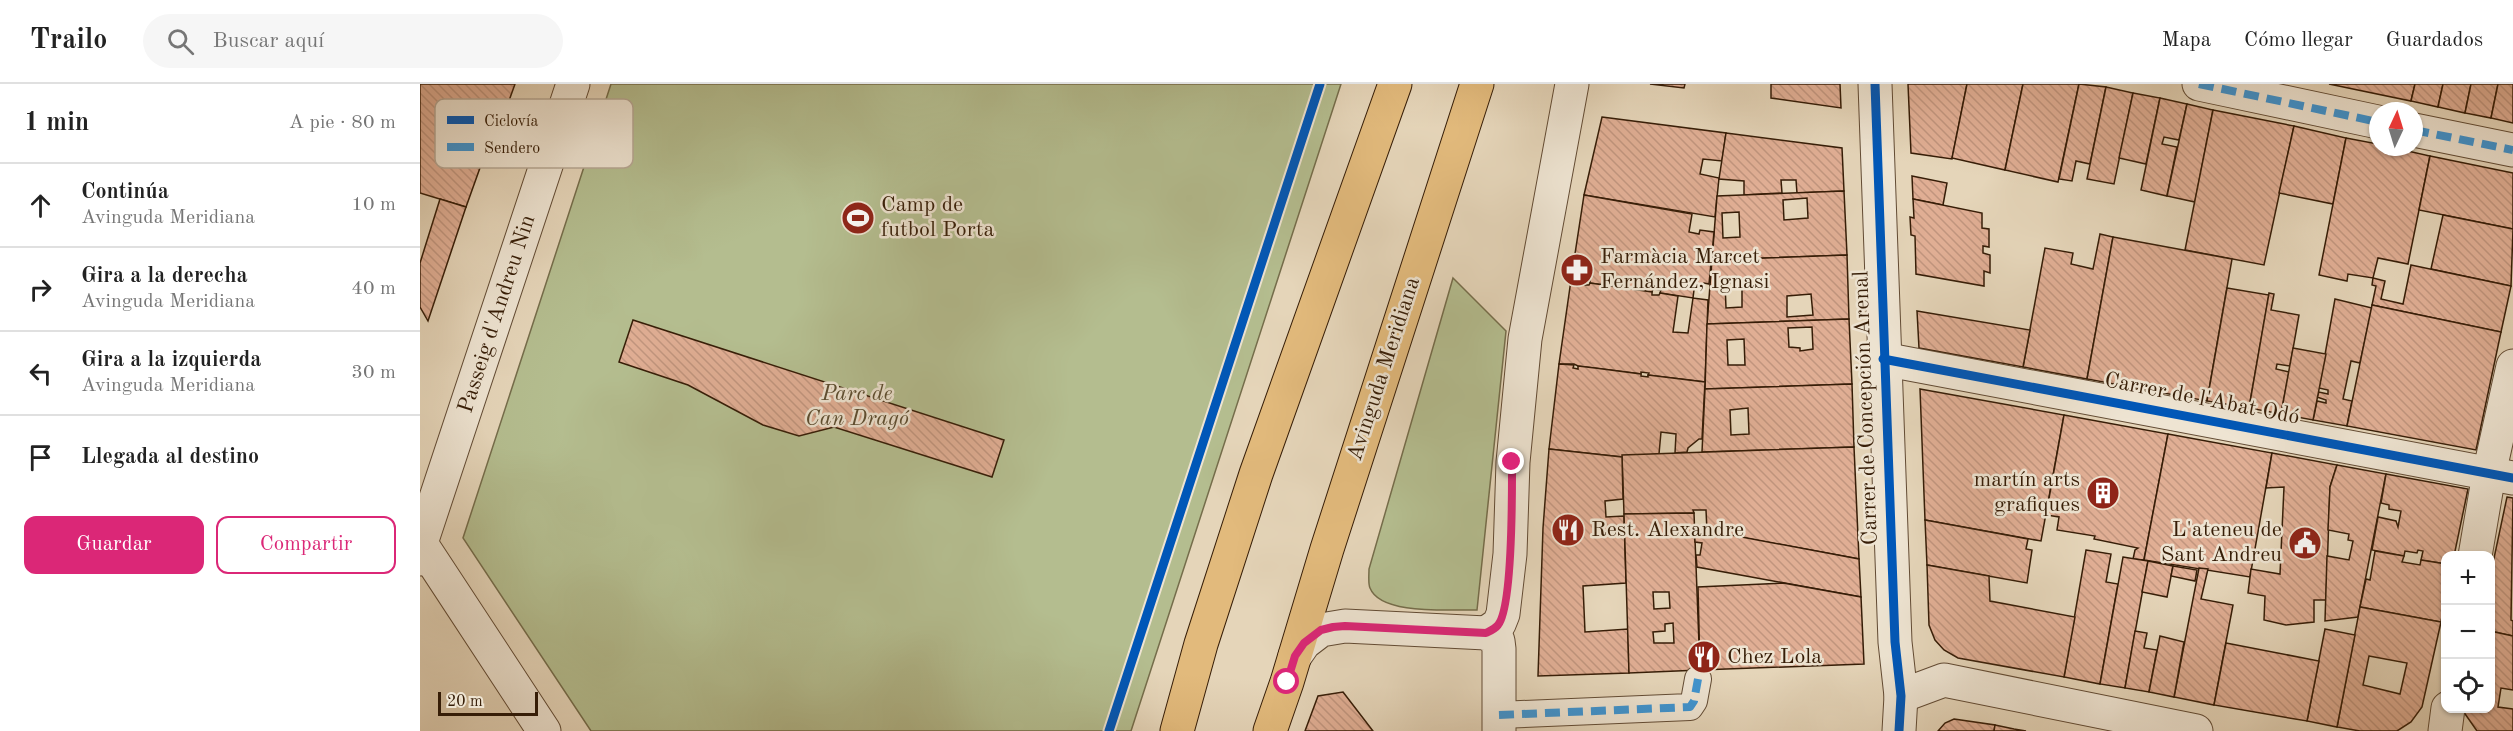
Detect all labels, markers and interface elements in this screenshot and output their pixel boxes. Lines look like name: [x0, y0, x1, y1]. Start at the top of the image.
search box: [143, 14, 563, 68]
icon: search: [164, 25, 197, 58]
text: Trailo: [30, 27, 107, 55]
text: Buscar aquí: [212, 30, 324, 52]
text: Mapa: [2162, 30, 2211, 51]
text: Cómo llegar: [2244, 30, 2353, 51]
text: Guardados: [2386, 30, 2483, 51]
legend: [435, 99, 633, 168]
north arrow: [2369, 102, 2423, 156]
text: 1 min: [24, 110, 89, 136]
text: A pie · 80 m: [289, 113, 396, 133]
text: Ciclovía: [484, 114, 538, 130]
text: Sendero: [484, 141, 540, 157]
text: Continúa: [81, 181, 169, 203]
icon: ahead: [24, 189, 57, 222]
place label: Camp de futbol Porta: [881, 194, 994, 241]
text: 10 m: [351, 195, 396, 215]
sports icon: Camp de futbol Porta: [840, 200, 876, 236]
text: Avinguda Meridiana: [81, 208, 255, 228]
street label: Passeig d'Andreu Nin: [455, 212, 539, 416]
place label: Farmàcia Marcet Fernández, Ignasi: [1600, 246, 1770, 293]
pharmacy icon: Farmàcia Marcet Fernández, Ignasi: [1559, 252, 1595, 288]
text: Gira a la derecha: [81, 265, 248, 287]
street label: Carrer de Concepción Arenal: [1850, 270, 1882, 546]
icon: right: [24, 273, 57, 306]
street label: Avinguda Meridiana: [1344, 274, 1424, 463]
text: 40 m: [351, 279, 396, 299]
text: Avinguda Meridiana: [81, 292, 255, 312]
text: Gira a la izquierda: [81, 349, 261, 371]
icon: left: [24, 357, 57, 390]
text: 30 m: [351, 363, 396, 383]
street label: Carrer de l'Abat Odó: [2102, 369, 2302, 429]
text: Avinguda Meridiana: [81, 376, 255, 396]
park label: Parc de Can Dragó: [805, 383, 910, 430]
icon: arrive: [24, 441, 57, 474]
text: Llegada al destino: [81, 446, 259, 468]
route end: [1498, 448, 1524, 474]
place label: martín arts grafiques: [1974, 469, 2080, 516]
building icon: martín arts grafiques: [2085, 475, 2121, 511]
restaurant icon: Rest. Alexandre: [1550, 512, 1586, 548]
button: Guardar: [24, 516, 204, 574]
button: Compartir: [216, 516, 396, 574]
place label: Rest. Alexandre: [1591, 519, 1744, 541]
place label: L'ateneu de Sant Andreu: [2161, 519, 2282, 566]
public building icon: L'ateneu de Sant Andreu: [2287, 525, 2323, 561]
map controls: [2441, 551, 2495, 713]
button: +: [2441, 551, 2495, 605]
button: −: [2441, 605, 2495, 659]
restaurant icon: Chez Lola: [1686, 639, 1722, 675]
place label: Chez Lola: [1727, 646, 1822, 668]
button: locate: [2441, 659, 2495, 713]
route start: [1273, 668, 1299, 694]
scale bar: [438, 689, 538, 716]
text: 20 m: [447, 694, 483, 710]

